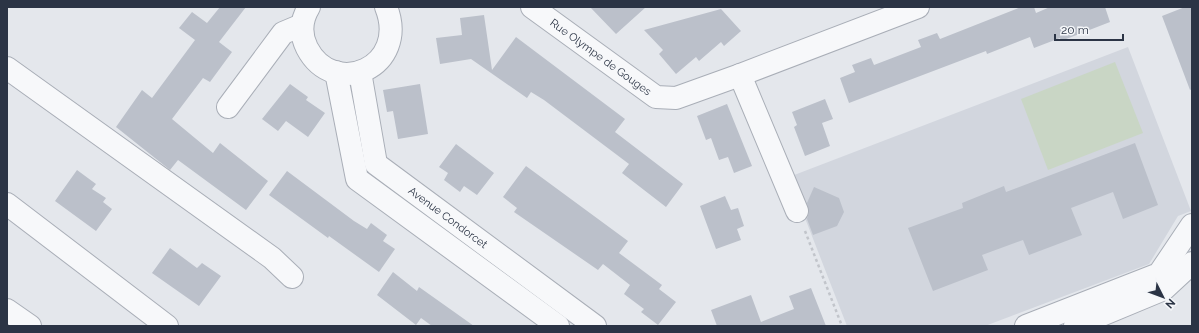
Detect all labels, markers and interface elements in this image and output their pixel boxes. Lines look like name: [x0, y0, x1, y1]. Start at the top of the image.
street label: Rue Olympe de Gouges: [548, 16, 654, 98]
scale bar: [1055, 16, 1123, 42]
text: 20 m: [1061, 23, 1089, 37]
street label: Avenue Condorcet: [406, 184, 490, 251]
north arrow: [1143, 277, 1183, 317]
text: N: [1162, 296, 1178, 311]

